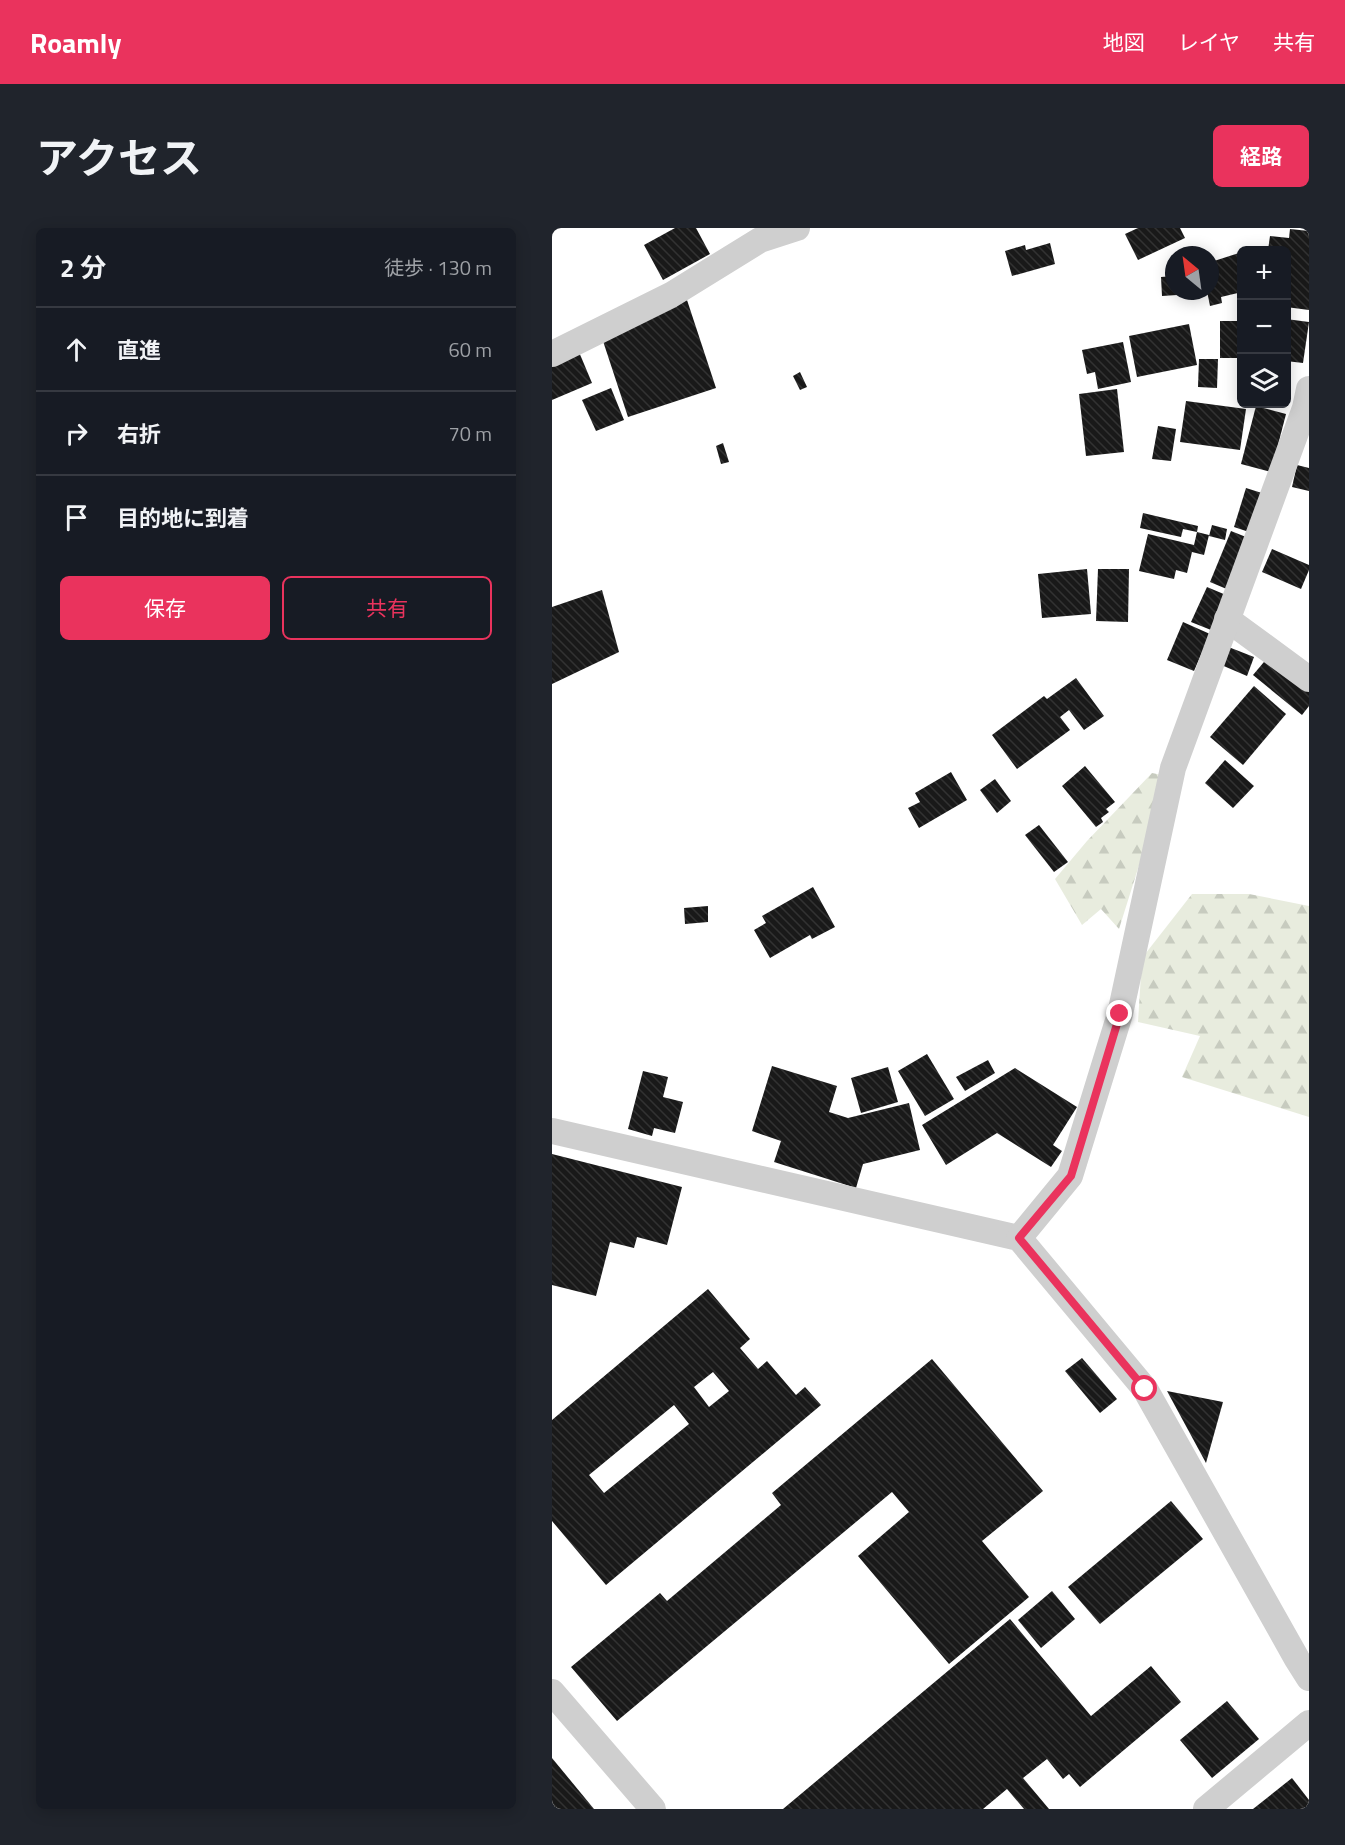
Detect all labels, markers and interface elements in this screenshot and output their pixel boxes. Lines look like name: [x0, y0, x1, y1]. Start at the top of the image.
text: Roamly: [30, 21, 121, 64]
text: 地図: [1103, 26, 1145, 58]
text: レイヤ: [1178, 26, 1240, 58]
text: 共有: [1273, 26, 1315, 58]
text: アクセス: [36, 125, 202, 189]
button: 経路: [1213, 125, 1309, 187]
north arrow: [1165, 246, 1219, 300]
map controls: [1237, 246, 1291, 408]
button: +: [1237, 246, 1291, 300]
text: 2 分: [60, 248, 106, 287]
text: 徒歩 · 130 m: [384, 252, 492, 283]
button: −: [1237, 300, 1291, 354]
icon: ahead: [60, 333, 93, 366]
text: 直進: [117, 333, 161, 367]
text: 60 m: [448, 334, 492, 365]
button: layers: [1237, 354, 1291, 408]
icon: right: [60, 417, 93, 450]
text: 右折: [117, 417, 161, 451]
text: 70 m: [448, 418, 492, 449]
icon: arrive: [60, 501, 93, 534]
text: 目的地に到着: [117, 501, 249, 535]
button: 保存: [60, 576, 270, 640]
button: 共有: [282, 576, 492, 640]
route end: [1106, 1000, 1132, 1026]
route start: [1131, 1375, 1157, 1401]

